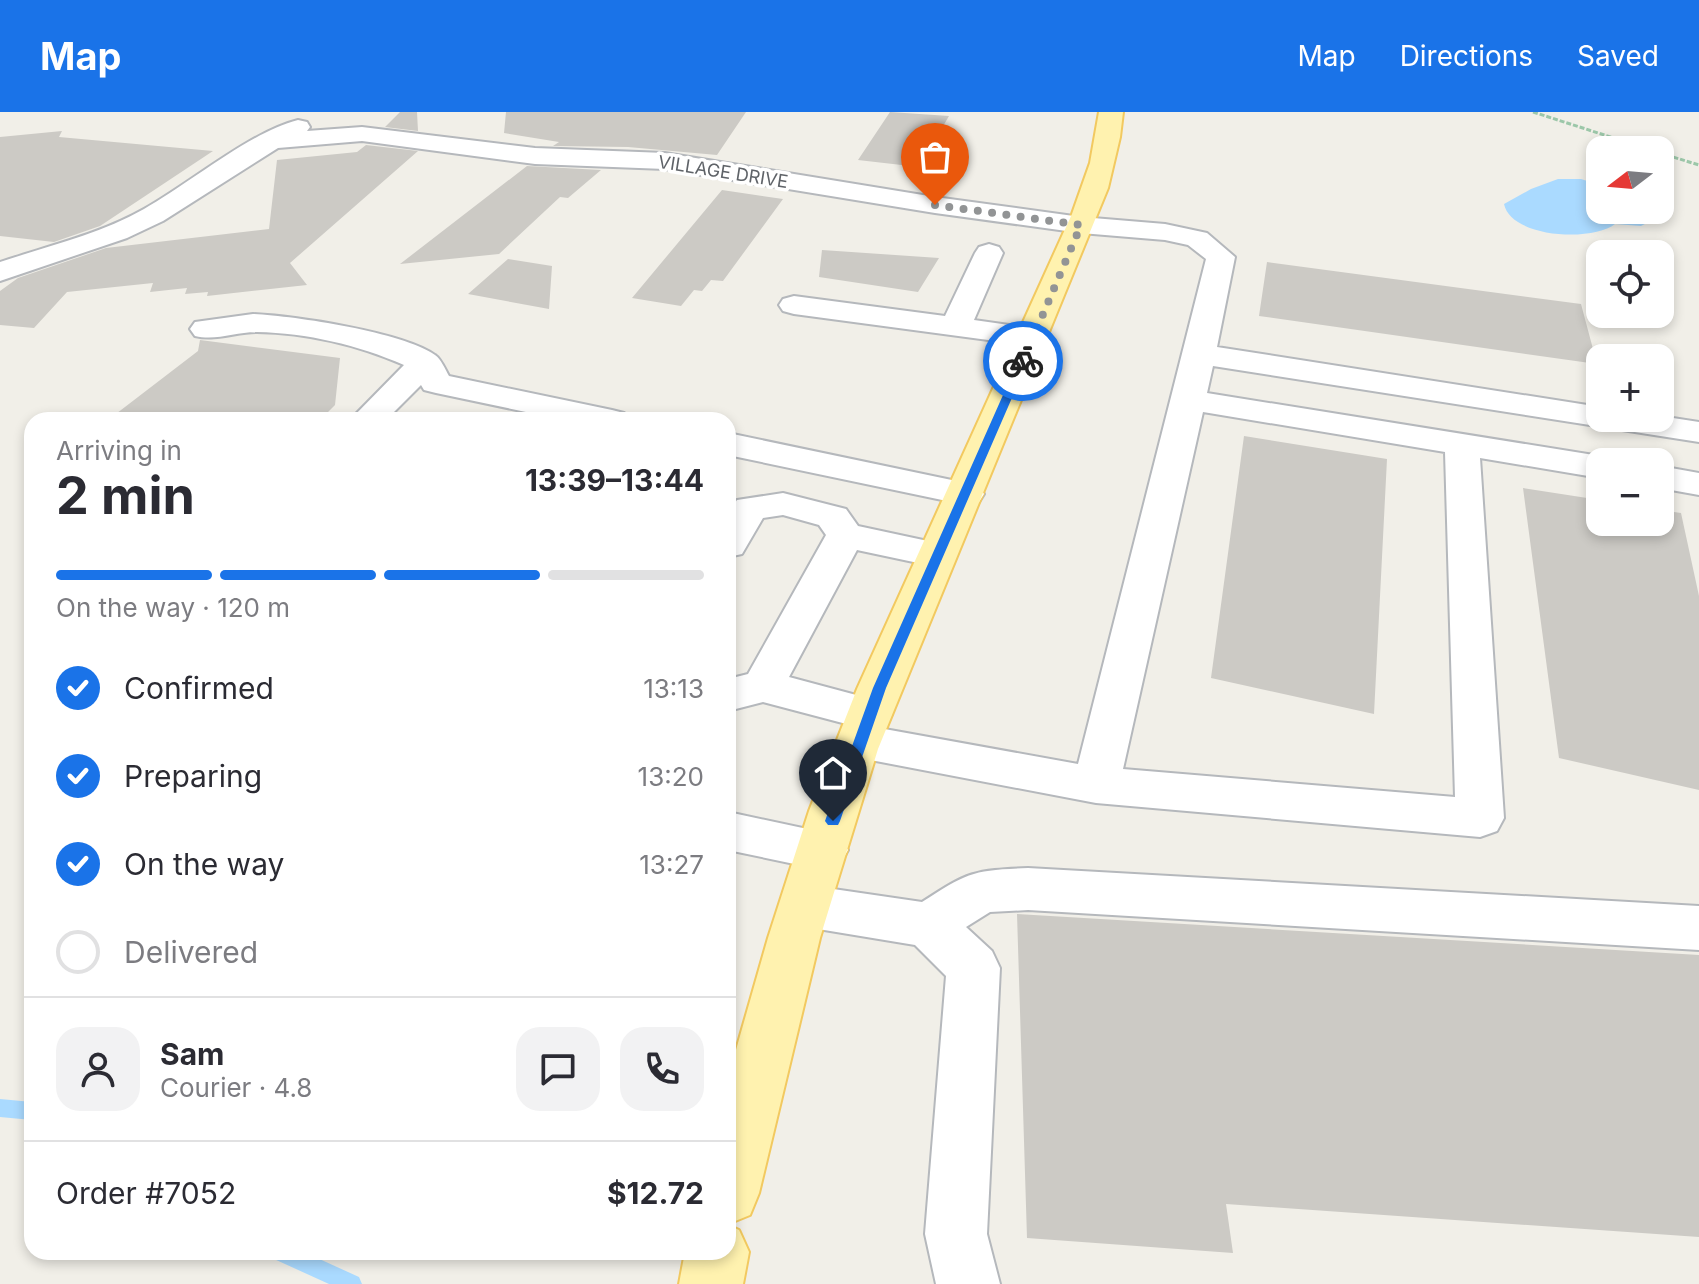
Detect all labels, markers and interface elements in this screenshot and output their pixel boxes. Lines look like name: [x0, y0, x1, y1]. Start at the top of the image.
text: Map: [40, 33, 121, 79]
text: Map: [1297, 39, 1356, 73]
text: Directions: [1400, 39, 1533, 73]
text: Saved: [1577, 39, 1659, 73]
pin: [901, 123, 969, 205]
icon: bag: [913, 135, 957, 179]
north arrow: [1586, 136, 1674, 224]
map controls: [1586, 136, 1674, 536]
street label: VILLAGE DRIVE: [657, 151, 790, 192]
button: locate: [1586, 240, 1674, 328]
courier: [983, 321, 1063, 401]
icon: bike: [1001, 339, 1045, 383]
button: +: [1586, 344, 1674, 432]
text: Arriving in: [56, 435, 182, 466]
button: −: [1586, 448, 1674, 536]
text: 13:39–13:44: [525, 462, 704, 498]
text: 2 min: [56, 464, 195, 527]
text: On the way · 120 m: [56, 592, 290, 623]
icon: check: [56, 666, 100, 710]
text: Confirmed: [124, 670, 274, 706]
text: 13:13: [643, 673, 704, 704]
pin: [799, 739, 867, 821]
icon: home: [811, 751, 855, 795]
icon: check: [56, 754, 100, 798]
text: Preparing: [124, 758, 262, 794]
text: 13:20: [638, 761, 704, 792]
icon: check: [56, 842, 100, 886]
text: On the way: [124, 846, 284, 882]
text: 13:27: [639, 849, 704, 880]
text: Delivered: [124, 934, 258, 970]
button: person: [56, 1027, 140, 1111]
button: chat: [516, 1027, 600, 1111]
button: phone: [620, 1027, 704, 1111]
text: Sam: [160, 1036, 224, 1072]
text: Courier · 4.8: [160, 1072, 312, 1103]
text: Order #7052: [56, 1175, 236, 1211]
text: $12.72: [607, 1175, 704, 1211]

